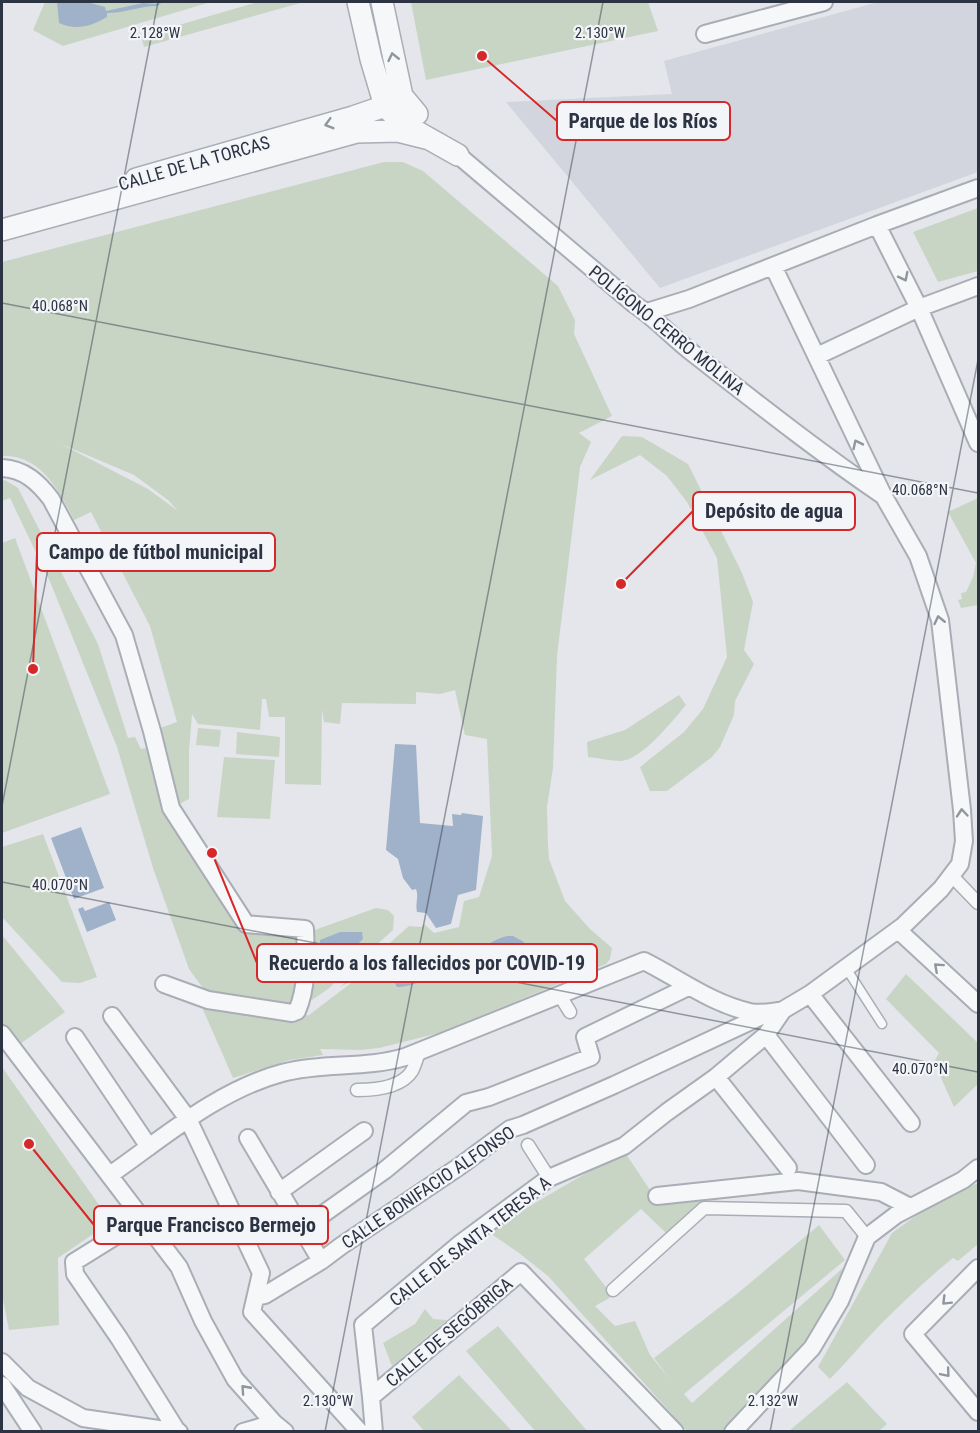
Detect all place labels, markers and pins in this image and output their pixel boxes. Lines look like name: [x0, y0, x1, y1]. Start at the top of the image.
callout: Parque de los Ríos: [557, 102, 730, 140]
callout: Depósito de agua: [693, 492, 855, 530]
callout: Campo de fútbol municipal: [37, 533, 275, 571]
callout: Recuerdo a los fallecidos por COVID-19: [257, 944, 597, 982]
callout: Parque Francisco Bermejo: [94, 1206, 328, 1244]

